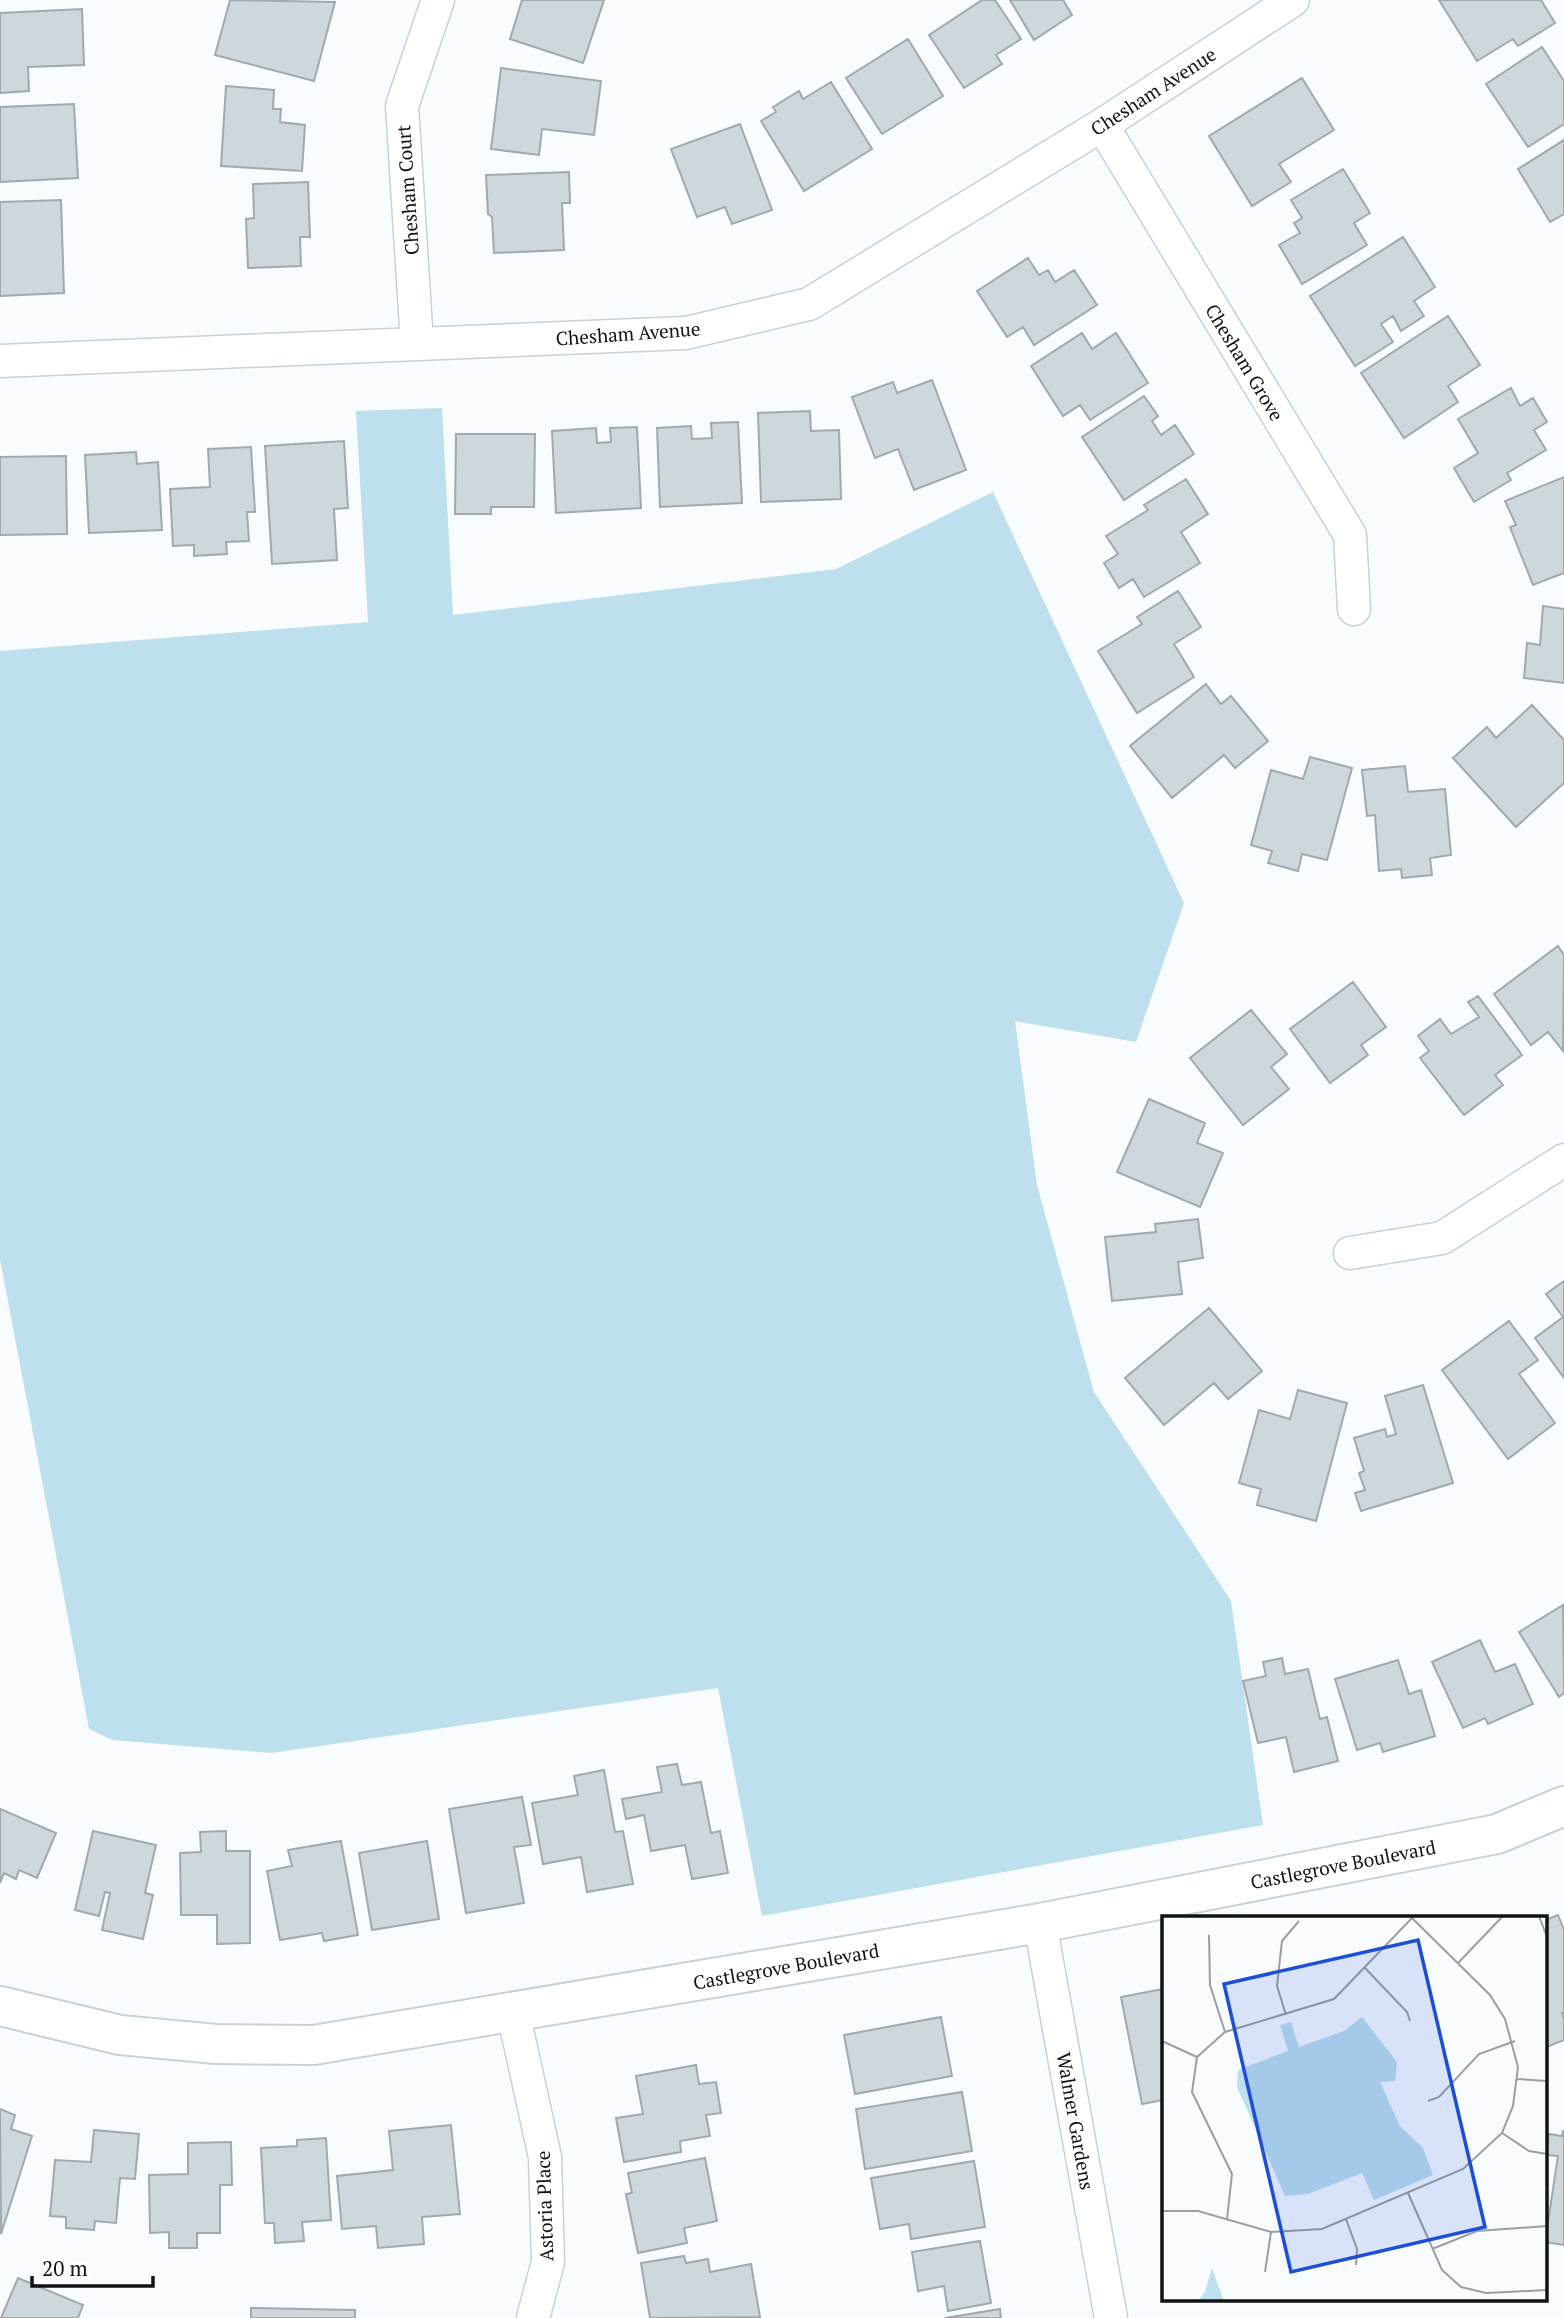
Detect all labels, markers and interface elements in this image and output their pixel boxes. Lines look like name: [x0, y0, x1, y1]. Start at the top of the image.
street label: Chesham Avenue: [1085, 41, 1221, 141]
street label: Chesham Court: [390, 124, 424, 256]
street label: Chesham Grove: [1200, 299, 1290, 425]
street label: Chesham Avenue: [555, 315, 701, 351]
street label: Castlegrove Boulevard: [1248, 1834, 1438, 1894]
inset map: [1162, 1916, 1546, 2300]
street label: Castlegrove Boulevard: [691, 1937, 881, 1995]
street label: Walmer Gardens: [1052, 2050, 1100, 2192]
street label: Astoria Place: [530, 2150, 558, 2262]
scale bar: [32, 2244, 152, 2288]
text: 20 m: [42, 2254, 88, 2282]

